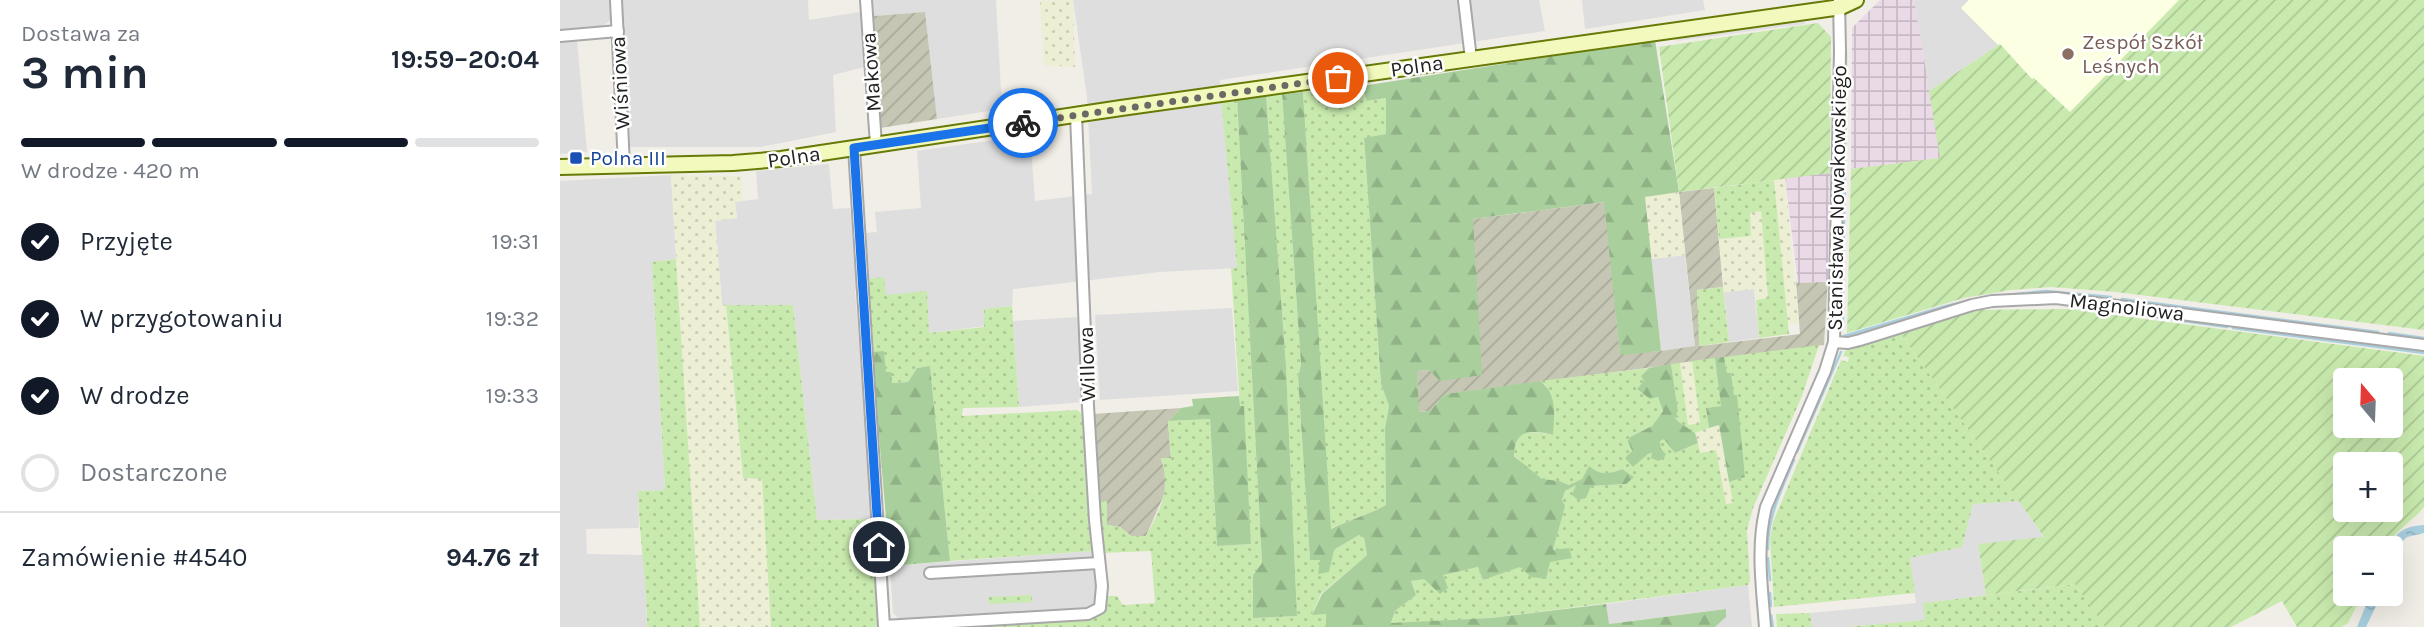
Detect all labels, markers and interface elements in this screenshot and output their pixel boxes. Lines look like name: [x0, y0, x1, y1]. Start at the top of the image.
text: Dostawa za: [21, 20, 141, 47]
place label: Zespół Szkół Leśnych: [2082, 30, 2203, 78]
street label: Makowa: [856, 32, 886, 112]
street label: Wiśniowa: [606, 36, 634, 130]
text: 19:59–20:04: [391, 44, 539, 75]
text: 3 min: [21, 46, 149, 100]
marker: Zespół Szkół Leśnych: [2060, 46, 2076, 62]
pin: [1308, 48, 1368, 108]
street label: Polna: [1389, 50, 1445, 82]
icon: bag: [1319, 59, 1357, 97]
street label: Stanisława Nowakowskiego: [1823, 65, 1851, 331]
courier: [988, 88, 1058, 158]
icon: bike: [1004, 104, 1042, 142]
street label: Polna: [766, 141, 822, 173]
place label: Polna III: [590, 146, 666, 170]
marker: Polna III: [568, 150, 584, 166]
text: W drodze · 420 m: [21, 157, 200, 184]
icon: check: [21, 223, 59, 261]
text: Przyjęte: [80, 226, 173, 257]
text: 19:31: [492, 228, 539, 255]
street label: Magnoliowa: [2068, 288, 2186, 326]
icon: check: [21, 300, 59, 338]
text: W przygotowaniu: [80, 303, 283, 334]
text: 19:32: [486, 305, 539, 332]
street label: Willowa: [1074, 326, 1100, 402]
north arrow: [2333, 368, 2403, 438]
map controls: [2333, 368, 2403, 606]
icon: check: [21, 377, 59, 415]
text: W drodze: [80, 380, 190, 411]
text: 19:33: [486, 382, 539, 409]
button: +: [2333, 452, 2403, 522]
text: Dostarczone: [80, 457, 228, 488]
pin: [849, 517, 909, 577]
icon: home: [860, 528, 898, 566]
button: −: [2333, 536, 2403, 606]
text: Zamówienie #4540: [21, 542, 248, 573]
text: 94.76 zł: [446, 542, 539, 573]

